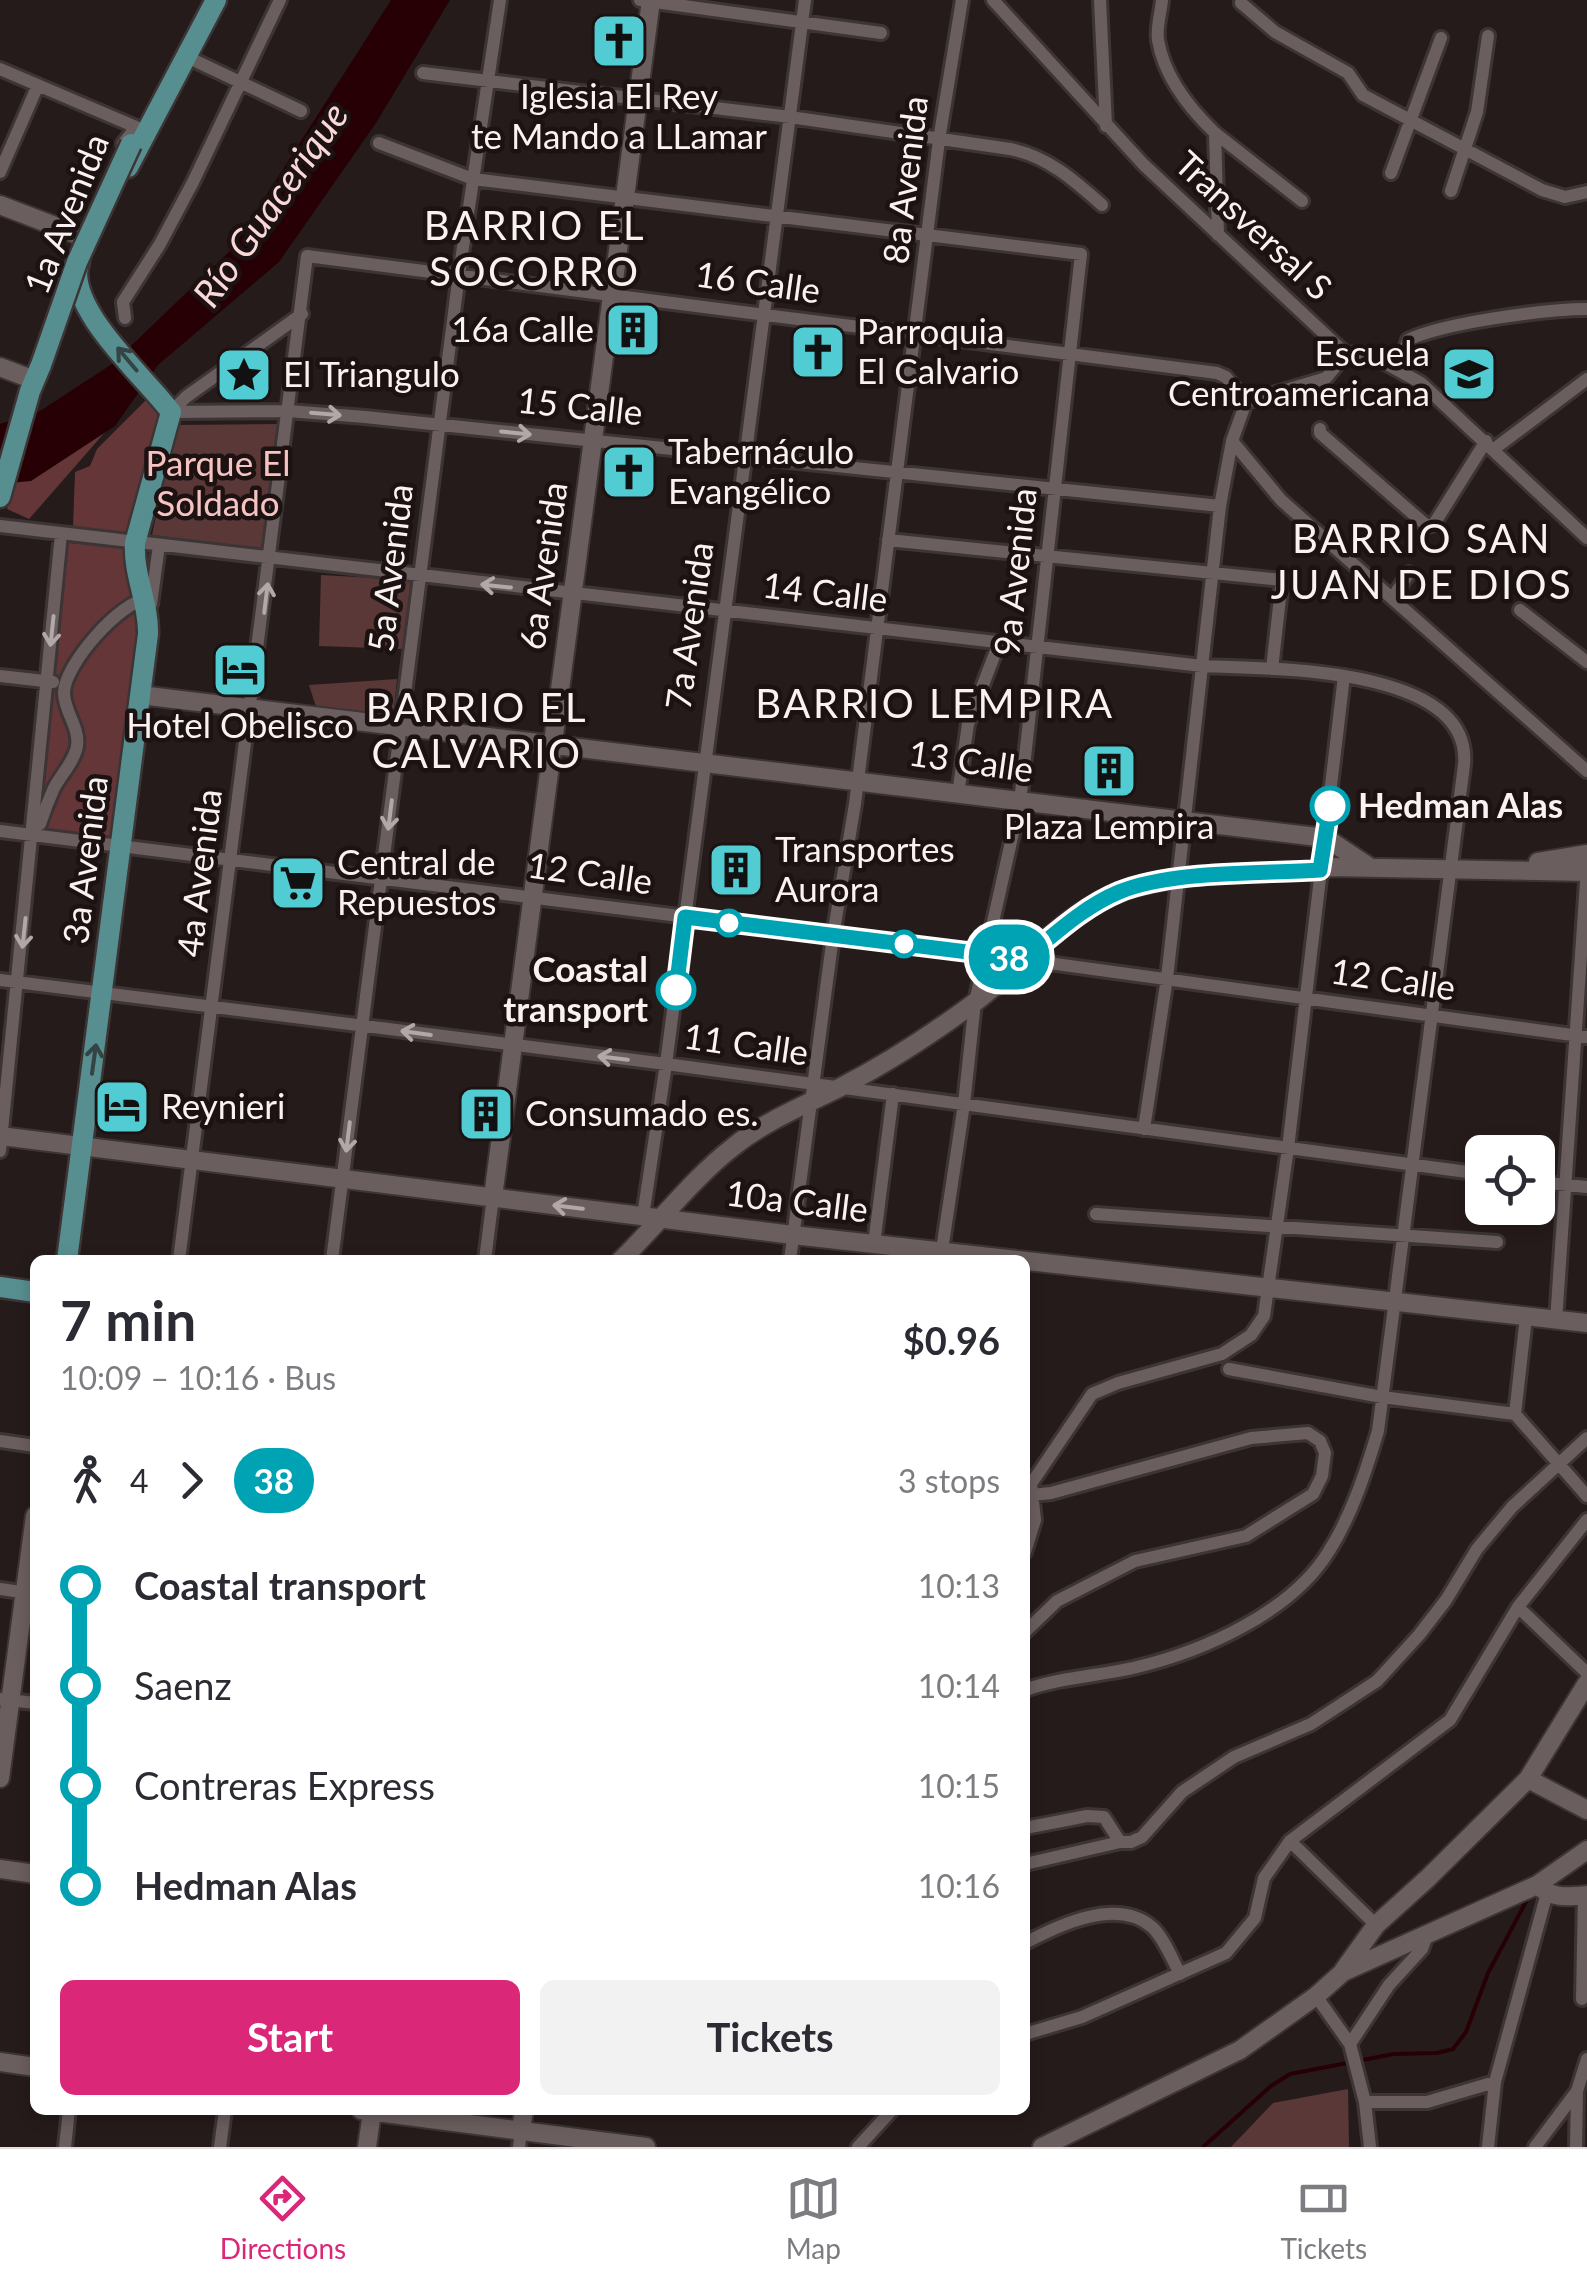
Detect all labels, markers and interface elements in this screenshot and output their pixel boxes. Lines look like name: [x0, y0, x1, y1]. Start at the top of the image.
church icon: Iglesia El Rey te Mando a LLamar: [589, 11, 649, 71]
place label: Iglesia El Rey te Mando a LLamar: [471, 74, 767, 156]
water label: Río Guacerique: [182, 93, 357, 315]
street label: 8a Avenida: [873, 93, 935, 266]
street label: 1a Avenida: [14, 127, 116, 299]
street label: Transversal S: [1167, 141, 1341, 308]
district label: BARRIO EL SOCORRO: [424, 201, 646, 295]
street label: 16 Calle: [693, 252, 823, 311]
building icon: 16a Calle: [603, 300, 663, 360]
place label: 16a Calle: [451, 307, 594, 349]
place label: Parroquia El Calvario: [857, 309, 1019, 391]
church icon: Parroquia El Calvario: [788, 322, 848, 382]
place label: Escuela Centroamericana: [1168, 331, 1430, 413]
school or university icon: Escuela Centroamericana: [1439, 344, 1499, 404]
place icon: El Triangulo: [214, 345, 274, 405]
one-way arrow: [116, 346, 138, 372]
place label: El Triangulo: [283, 352, 460, 394]
street label: 15 Calle: [516, 378, 645, 432]
one-way arrow: [310, 405, 342, 424]
one-way arrow: [500, 423, 532, 442]
place label: Tabernáculo Evangélico: [668, 429, 854, 511]
park label: Parque El Soldado: [146, 441, 290, 523]
church icon: Tabernáculo Evangélico: [599, 442, 659, 502]
street label: 6a Avenida: [509, 479, 575, 652]
street label: 5a Avenida: [358, 481, 420, 654]
street label: 9a Avenida: [984, 486, 1044, 658]
district label: BARRIO SAN JUAN DE DIOS: [1271, 514, 1573, 608]
street label: 7a Avenida: [655, 539, 721, 712]
street label: 14 Calle: [760, 563, 890, 619]
one-way arrow: [481, 576, 513, 595]
one-way arrow: [257, 582, 276, 614]
one-way arrow: [42, 615, 61, 647]
hotel icon: Hotel Obelisco: [210, 640, 270, 700]
district label: BARRIO LEMPIRA: [755, 679, 1115, 727]
district label: BARRIO EL CALVARIO: [366, 683, 588, 777]
place label: Hotel Obelisco: [126, 703, 354, 745]
street label: 13 Calle: [906, 731, 1036, 790]
building icon: Plaza Lempira: [1079, 741, 1139, 801]
street label: 3a Avenida: [53, 773, 115, 946]
place label: Hedman Alas: [1358, 783, 1563, 825]
street label: 4a Avenida: [167, 786, 229, 959]
marker: Hedman Alas: [1311, 787, 1349, 825]
one-way arrow: [380, 798, 398, 831]
place label: Plaza Lempira: [1004, 804, 1214, 846]
place label: Transportes Aurora: [775, 827, 955, 909]
place label: Central de Repuestos: [337, 840, 497, 922]
building icon: Transportes Aurora: [706, 840, 766, 900]
street label: 12 Calle: [525, 843, 655, 902]
supermarket icon: Central de Repuestos: [268, 853, 328, 913]
unlabelled marker: [716, 910, 742, 936]
one-way arrow: [14, 916, 33, 948]
line badge: 38: [964, 924, 1054, 990]
unlabelled marker: [891, 931, 917, 957]
text: 38: [989, 936, 1029, 978]
place label: Coastal transport: [503, 947, 648, 1029]
street label: 12 Calle: [1328, 949, 1458, 1008]
marker: Coastal transport: [657, 971, 695, 1009]
street label: 11 Calle: [681, 1014, 811, 1073]
one-way arrow: [401, 1023, 433, 1041]
one-way arrow: [85, 1044, 103, 1076]
one-way arrow: [598, 1048, 630, 1067]
hotel icon: Reynieri: [92, 1077, 152, 1137]
place label: Reynieri: [161, 1084, 285, 1126]
building icon: Consumado es.: [456, 1084, 516, 1144]
place label: Consumado es.: [525, 1091, 759, 1133]
one-way arrow: [338, 1121, 357, 1153]
map controls: [1465, 1135, 1555, 1225]
button: locate: [1465, 1135, 1555, 1225]
street label: 10a Calle: [724, 1170, 871, 1230]
one-way arrow: [552, 1197, 585, 1216]
text: 7 min: [60, 1287, 196, 1353]
text: $0.96: [903, 1317, 1000, 1363]
text: 10:09 – 10:16 · Bus: [60, 1358, 336, 1397]
icon: walk: [60, 1453, 115, 1508]
icon: forward: [164, 1453, 219, 1508]
text: 38: [254, 1459, 294, 1501]
text: 4: [130, 1461, 149, 1500]
text: 3 stops: [898, 1461, 1000, 1500]
text: Coastal transport: [134, 1562, 426, 1608]
text: 10:13: [918, 1566, 1000, 1605]
text: Saenz: [134, 1662, 232, 1708]
text: 10:14: [918, 1666, 1000, 1705]
text: Contreras Express: [134, 1762, 435, 1808]
text: 10:15: [918, 1766, 1000, 1805]
text: Hedman Alas: [134, 1862, 357, 1908]
text: 10:16: [918, 1866, 1000, 1905]
button: Start: [60, 1980, 520, 2095]
button: Tickets: [540, 1980, 1000, 2095]
tab: Directions: [220, 2171, 346, 2265]
tab: Map: [786, 2171, 841, 2265]
tab: Tickets: [1280, 2171, 1367, 2265]

